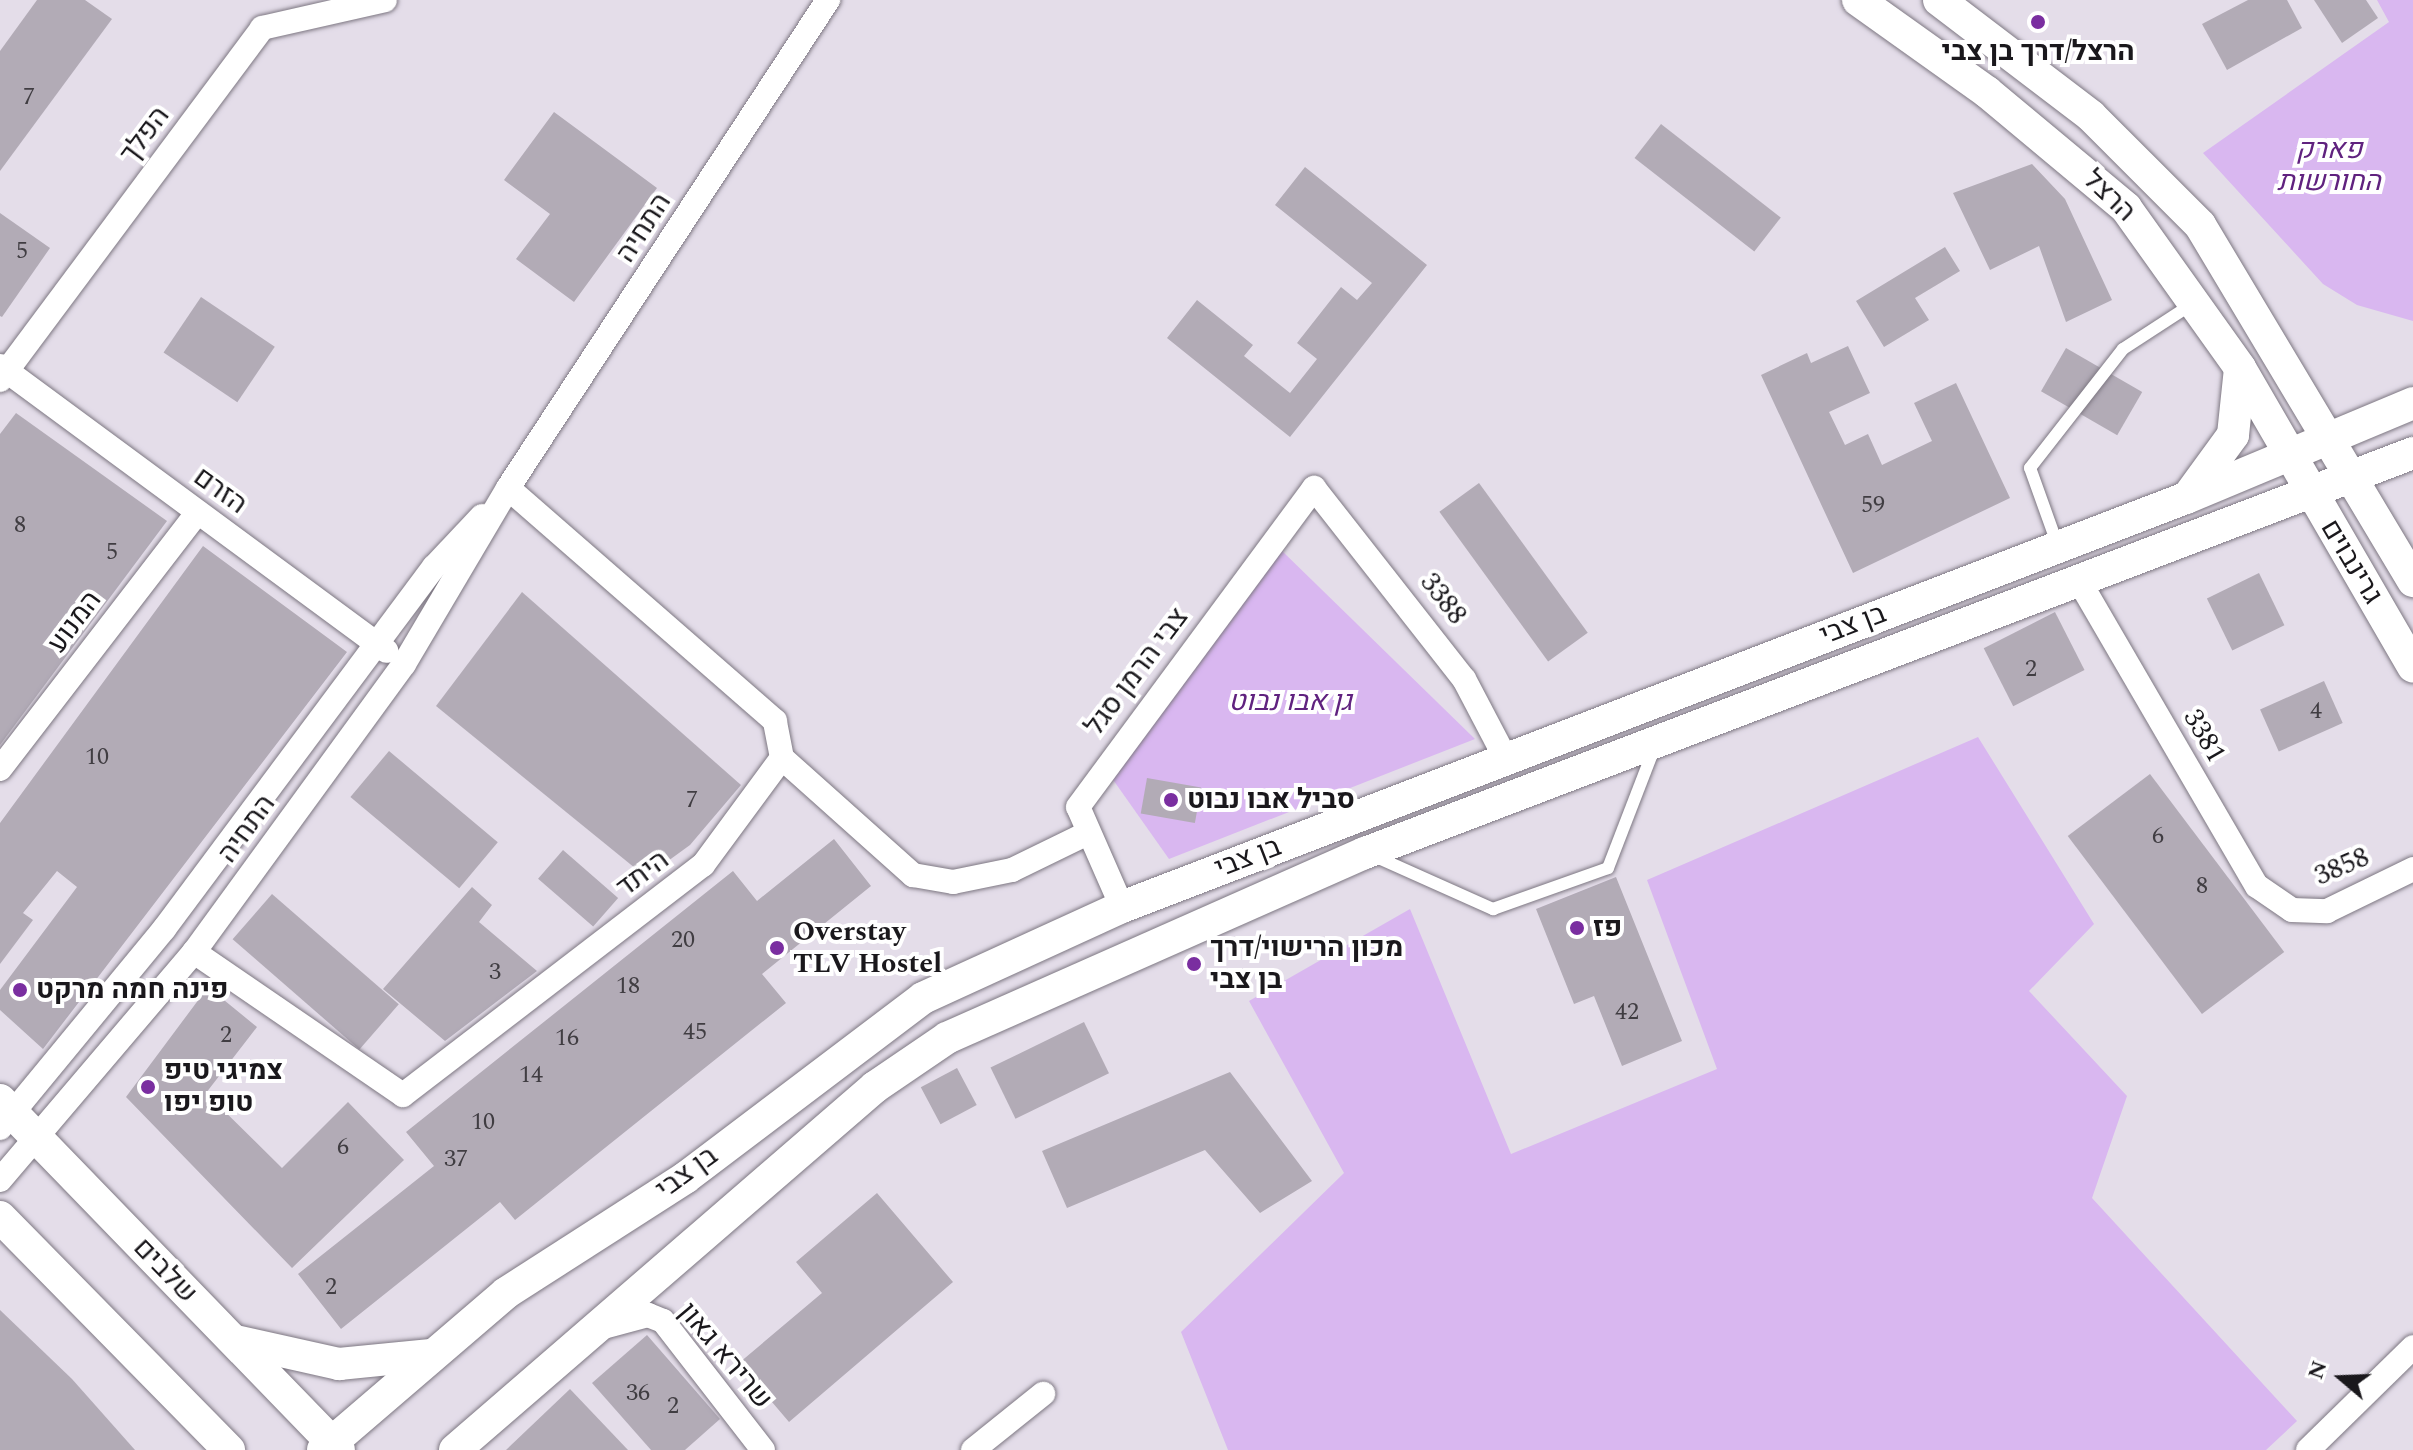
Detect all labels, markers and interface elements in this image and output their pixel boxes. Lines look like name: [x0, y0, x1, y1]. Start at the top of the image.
marker: הרצל/דרך בן צבי: [2029, 13, 2047, 31]
place label: הרצל/דרך בן צבי: [1941, 35, 2135, 69]
house number: 7: [23, 84, 35, 112]
street label: הפלך: [113, 100, 177, 170]
park label: פארק החורשות: [2277, 133, 2381, 199]
street label: הרצל: [2076, 163, 2142, 229]
street label: התחיה: [609, 187, 679, 269]
house number: 5: [16, 238, 28, 266]
street label: הזרם: [187, 460, 253, 522]
house number: 59: [1861, 492, 1885, 520]
house number: 8: [14, 512, 26, 540]
street label: גרינבוים: [2313, 514, 2389, 610]
house number: 5: [106, 539, 118, 567]
street label: 3388: [1413, 567, 1473, 631]
street label: המנוע: [41, 584, 109, 660]
street label: בן צבי: [1815, 597, 1891, 653]
street label: צבי הרמן סגל: [1078, 601, 1196, 743]
house number: 2: [2025, 656, 2037, 684]
park label: גן אבו נבוט: [1228, 685, 1352, 719]
house number: 4: [2310, 698, 2322, 726]
street label: 3381: [2175, 703, 2233, 769]
house number: 10: [85, 744, 109, 772]
place label: סביל אבו נבוט: [1187, 783, 1355, 817]
house number: 7: [686, 787, 698, 815]
street label: התחיה: [211, 788, 283, 870]
marker: סביל אבו נבוט: [1162, 791, 1180, 809]
house number: 6: [2152, 823, 2164, 851]
street label: בן צבי: [1210, 830, 1286, 886]
street label: 3858: [2310, 841, 2374, 893]
street label: היתד: [610, 843, 676, 905]
house number: 8: [2196, 873, 2208, 901]
place label: פז: [1593, 911, 1622, 945]
place label: Overstay TLV Hostel: [793, 915, 942, 981]
marker: פז: [1568, 919, 1586, 937]
house number: 20: [671, 927, 695, 955]
place label: מכון הרישוי/דרך בן צבי: [1210, 931, 1403, 997]
marker: Overstay TLV Hostel: [768, 939, 786, 957]
marker: מכון הרישוי/דרך בן צבי: [1185, 955, 1203, 973]
house number: 3: [489, 959, 501, 987]
place label: פינה חמה מרקט: [36, 973, 229, 1007]
house number: 18: [616, 973, 640, 1001]
marker: פינה חמה מרקט: [11, 981, 29, 999]
house number: 42: [1615, 999, 1639, 1027]
house number: 45: [683, 1019, 707, 1047]
house number: 2: [220, 1022, 232, 1050]
house number: 16: [555, 1025, 579, 1053]
place label: צמיגי טיפ טופ יפו: [164, 1054, 283, 1120]
house number: 14: [519, 1062, 543, 1090]
marker: צמיגי טיפ טופ יפו: [139, 1078, 157, 1096]
house number: 10: [471, 1109, 495, 1137]
house number: 6: [337, 1134, 349, 1162]
street label: בן צבי: [649, 1139, 725, 1207]
house number: 37: [444, 1146, 468, 1174]
street label: שלבים: [126, 1231, 204, 1311]
house number: 2: [325, 1274, 337, 1302]
street label: שרירא גאון: [671, 1296, 779, 1416]
north arrow: [2301, 1338, 2381, 1418]
text: N: [2299, 1356, 2336, 1384]
house number: 36: [626, 1380, 650, 1408]
house number: 2: [667, 1393, 679, 1421]

